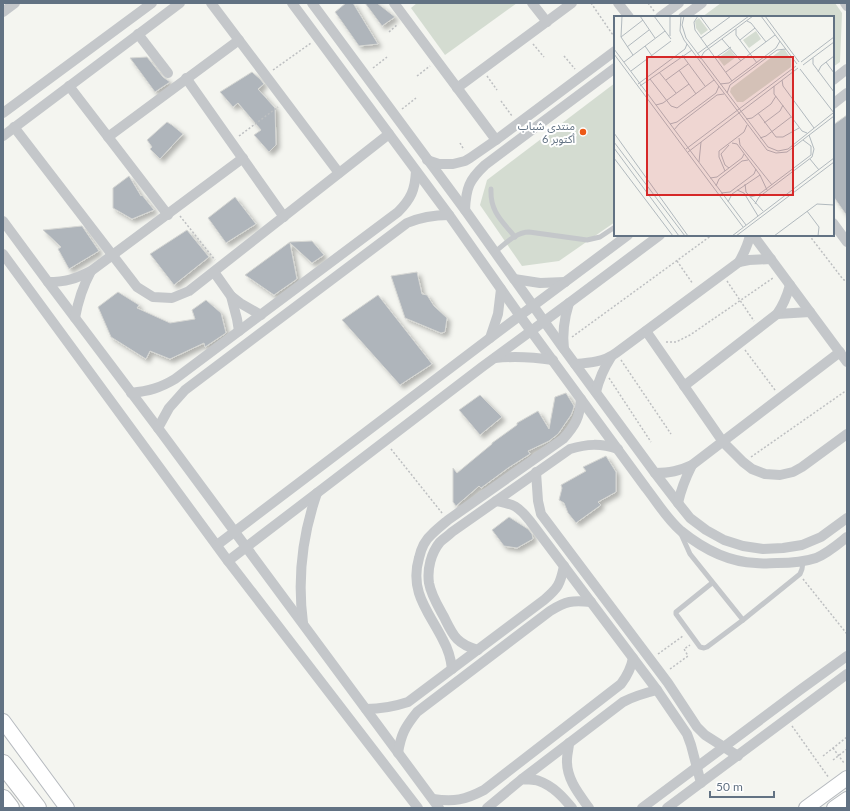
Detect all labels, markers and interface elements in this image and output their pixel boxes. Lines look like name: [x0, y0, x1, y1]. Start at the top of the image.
inset map: [614, 16, 834, 236]
place label: منتدى شباب 6 أكتوبر: [518, 119, 575, 146]
marker: منتدى شباب 6 أكتوبر: [578, 127, 588, 137]
scale bar: [710, 773, 774, 799]
text: 50 m: [716, 779, 743, 794]

